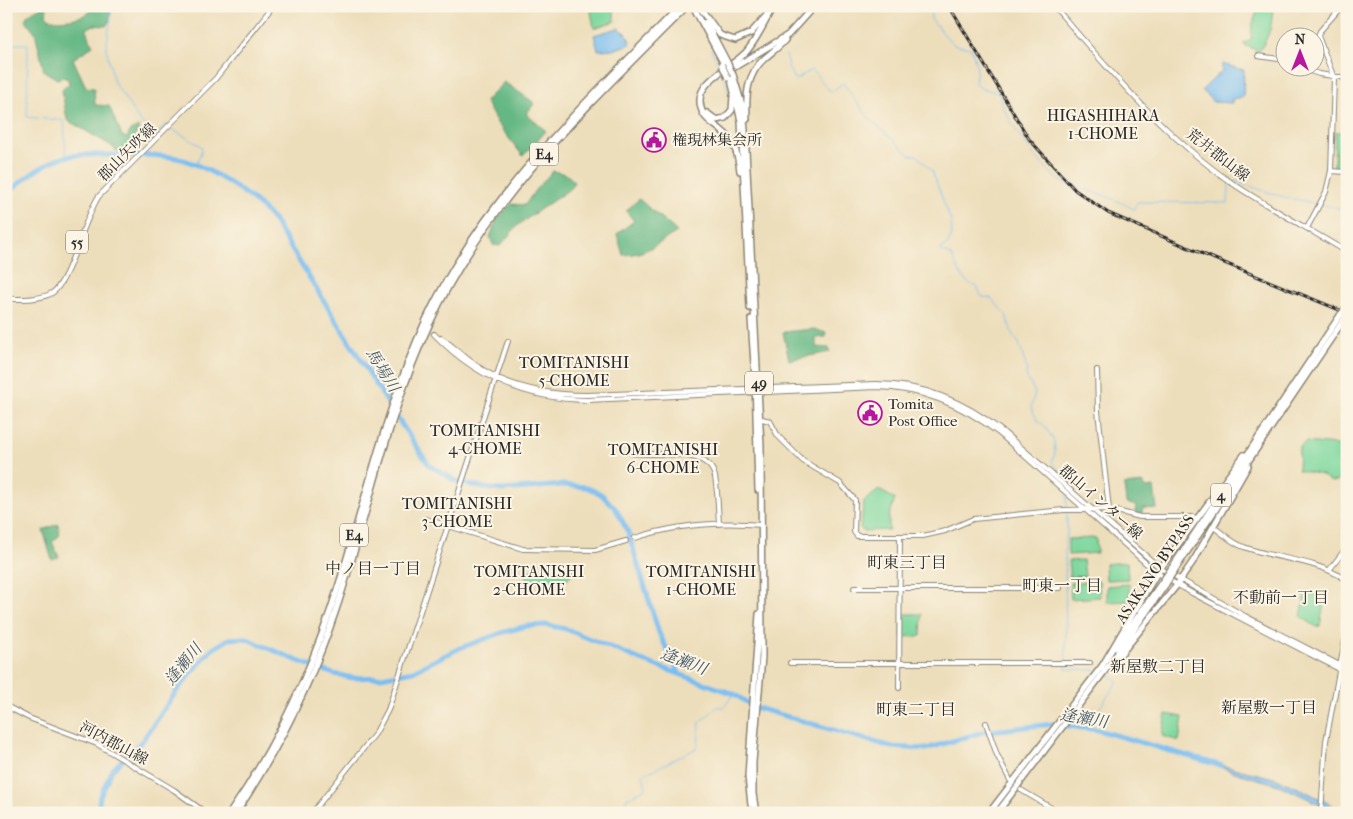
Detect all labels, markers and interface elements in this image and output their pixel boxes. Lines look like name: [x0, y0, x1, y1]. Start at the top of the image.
north arrow: [1276, 28, 1326, 78]
text: N: [1295, 31, 1306, 48]
district label: HIGASHIHARA 1-CHOME: [1047, 106, 1160, 143]
street label: 郡山矢吹線: [94, 119, 160, 185]
street label: 荒井郡山線: [1183, 125, 1253, 185]
public building icon: 権現林集会所: [641, 127, 667, 153]
place label: 権現林集会所: [672, 131, 762, 149]
road number: E4: [530, 142, 558, 166]
road number: 55: [66, 230, 88, 253]
water label: 馬場川: [362, 345, 405, 397]
district label: TOMITANISHI 5-CHOME: [519, 353, 629, 390]
road number: 49: [745, 372, 773, 394]
place label: Tomita Post Office: [888, 395, 958, 430]
public building icon: Tomita Post Office: [857, 400, 883, 426]
district label: TOMITANISHI 4-CHOME: [430, 421, 540, 458]
district label: TOMITANISHI 6-CHOME: [608, 440, 718, 477]
street label: 郡山インター線: [1056, 461, 1146, 543]
road number: 4: [1211, 484, 1231, 506]
district label: TOMITANISHI 3-CHOME: [402, 494, 512, 531]
street label: ASAKANO BYPASS: [1111, 511, 1198, 628]
road number: E4: [340, 524, 368, 546]
district label: 町東三丁目: [867, 553, 947, 572]
district label: 中ノ目一丁目: [325, 559, 421, 578]
district label: TOMITANISHI 2-CHOME: [474, 562, 584, 599]
district label: TOMITANISHI 1-CHOME: [646, 562, 756, 599]
district label: 町東一丁目: [1022, 576, 1102, 595]
district label: 不動前一丁目: [1233, 588, 1329, 607]
water label: 逢瀬川: [160, 638, 207, 688]
water label: 逢瀬川: [658, 644, 712, 679]
district label: 新屋敷二丁目: [1110, 657, 1206, 676]
district label: 新屋敷一丁目: [1221, 698, 1317, 717]
district label: 町東二丁目: [876, 700, 956, 719]
water label: 逢瀬川: [1059, 704, 1111, 732]
street label: 河内郡山線: [77, 717, 151, 769]

